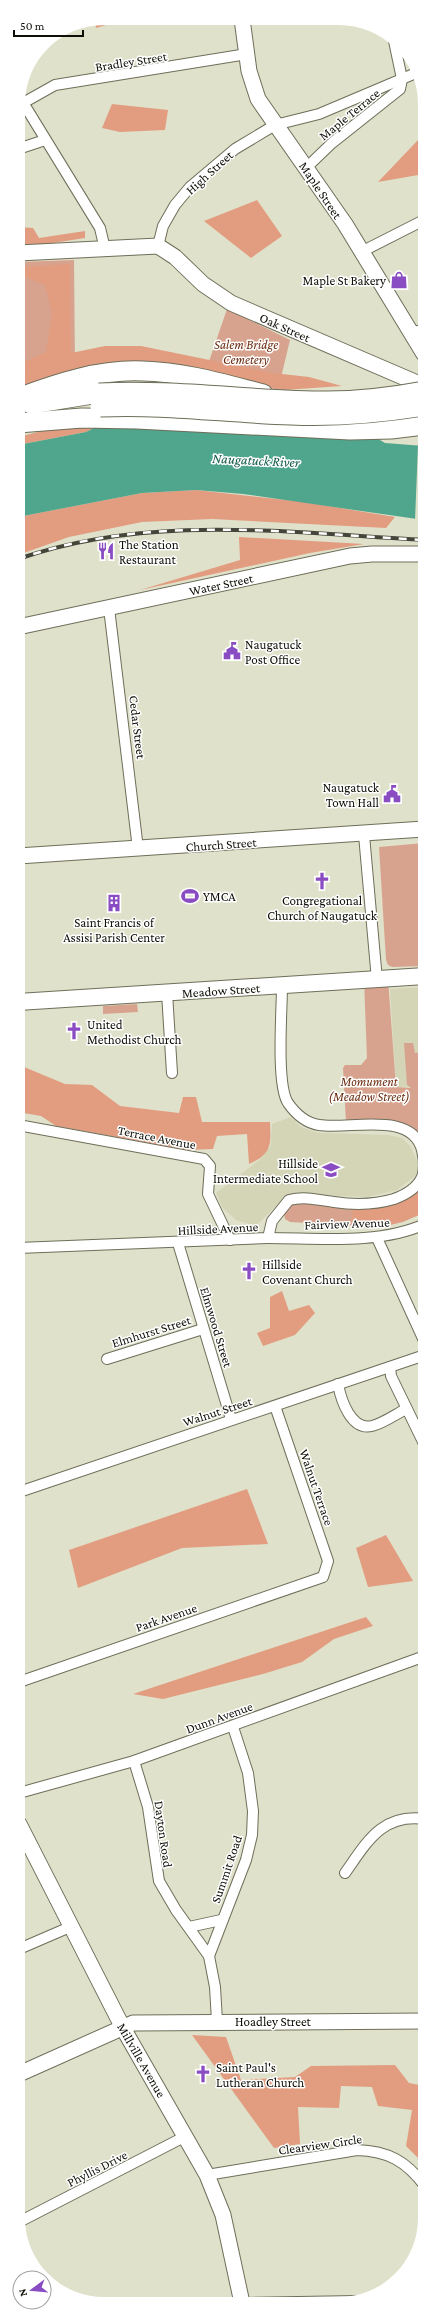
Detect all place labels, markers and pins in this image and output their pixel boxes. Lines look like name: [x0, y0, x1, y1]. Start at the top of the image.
shop icon: Maple St Bakery: [389, 270, 409, 290]
place label: Maple St Bakery: [302, 273, 387, 288]
place label: The Station Restaurant: [119, 537, 179, 567]
restaurant icon: The Station Restaurant: [96, 541, 116, 561]
place label: Naugatuck Post Office: [245, 637, 302, 667]
public building icon: Naugatuck Post Office: [222, 641, 242, 661]
place label: Naugatuck Town Hall: [323, 780, 380, 810]
public building icon: Naugatuck Town Hall: [382, 784, 402, 804]
church icon: Congregational Church of Naugatuck: [312, 871, 332, 891]
sports icon: YMCA: [180, 886, 200, 906]
place label: YMCA: [203, 889, 236, 904]
building icon: Saint Francis of Assisi Parish Center: [104, 893, 124, 913]
place label: Congregational Church of Naugatuck: [267, 893, 378, 923]
place label: Saint Francis of Assisi Parish Center: [63, 915, 165, 945]
place label: United Methodist Church: [87, 1017, 182, 1047]
church icon: United Methodist Church: [64, 1021, 84, 1041]
place label: Hillside Intermediate School: [213, 1156, 319, 1186]
school or university icon: Hillside Intermediate School: [321, 1160, 341, 1180]
place label: Hillside Covenant Church: [262, 1257, 353, 1287]
church icon: Hillside Covenant Church: [239, 1261, 259, 1281]
place label: Saint Paul's Lutheran Church: [216, 2060, 304, 2090]
church icon: Saint Paul's Lutheran Church: [193, 2064, 213, 2084]

